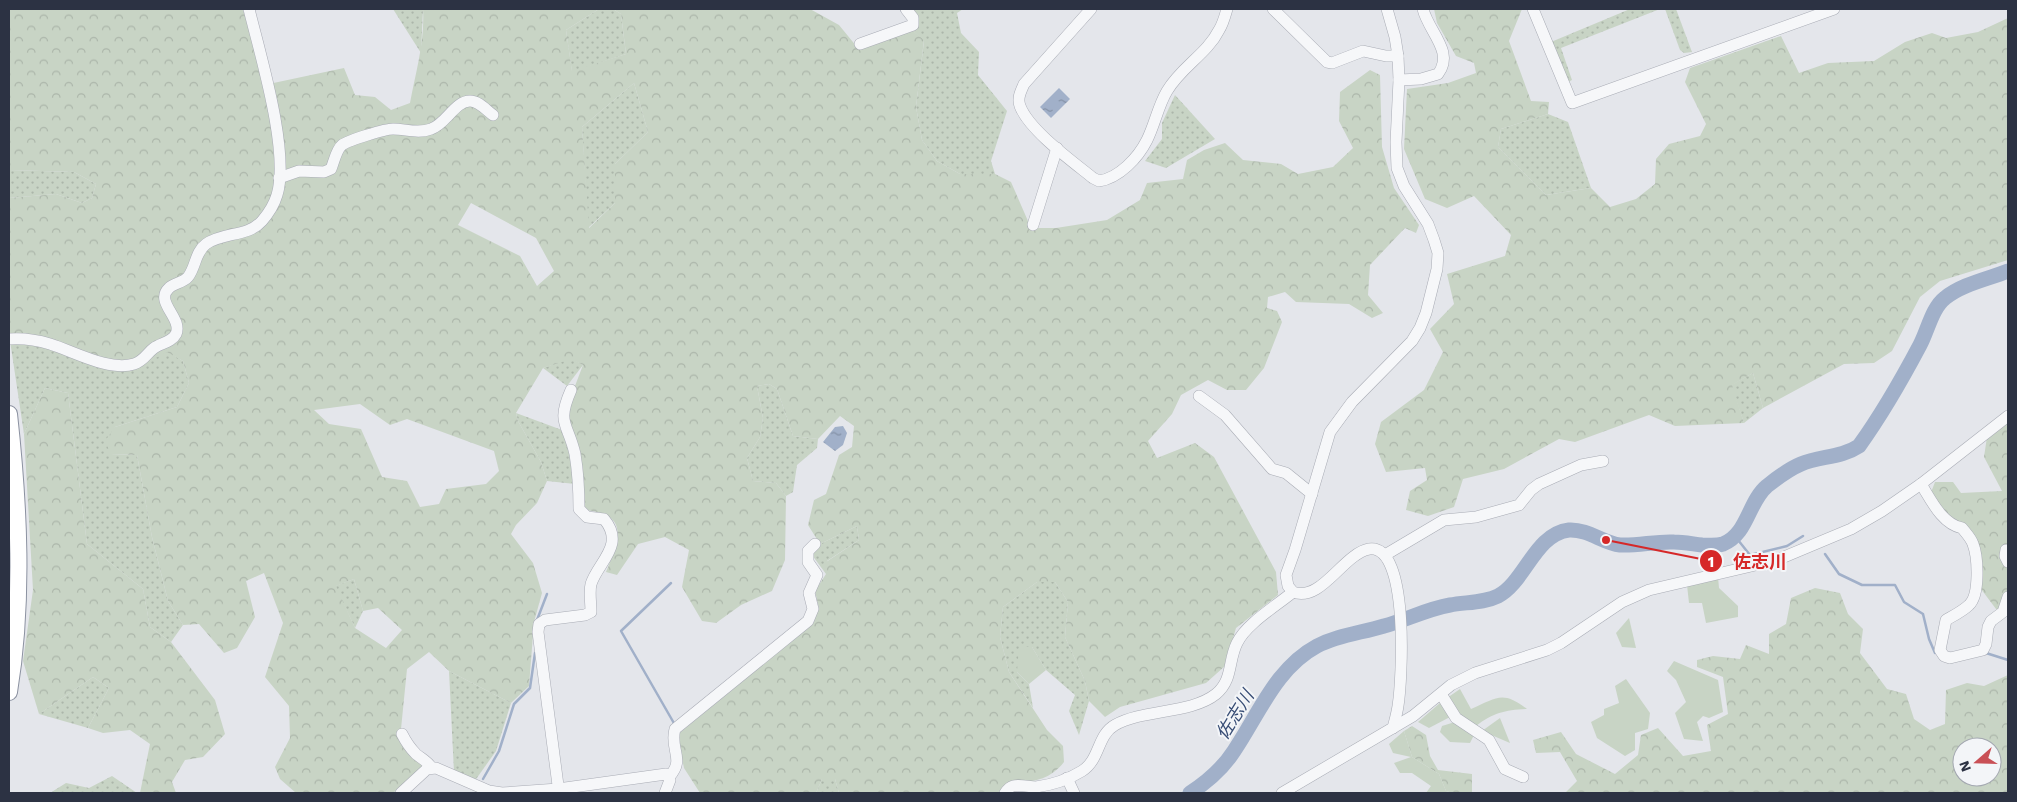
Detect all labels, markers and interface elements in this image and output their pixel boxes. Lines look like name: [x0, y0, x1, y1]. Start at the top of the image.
callout: 佐志川: [1698, 545, 1797, 578]
text: 佐志川: [1733, 551, 1787, 572]
text: 1: [1708, 553, 1714, 571]
water label: 佐志川: [1211, 685, 1259, 743]
north arrow: [1952, 737, 2002, 787]
text: N: [1955, 759, 1974, 774]

